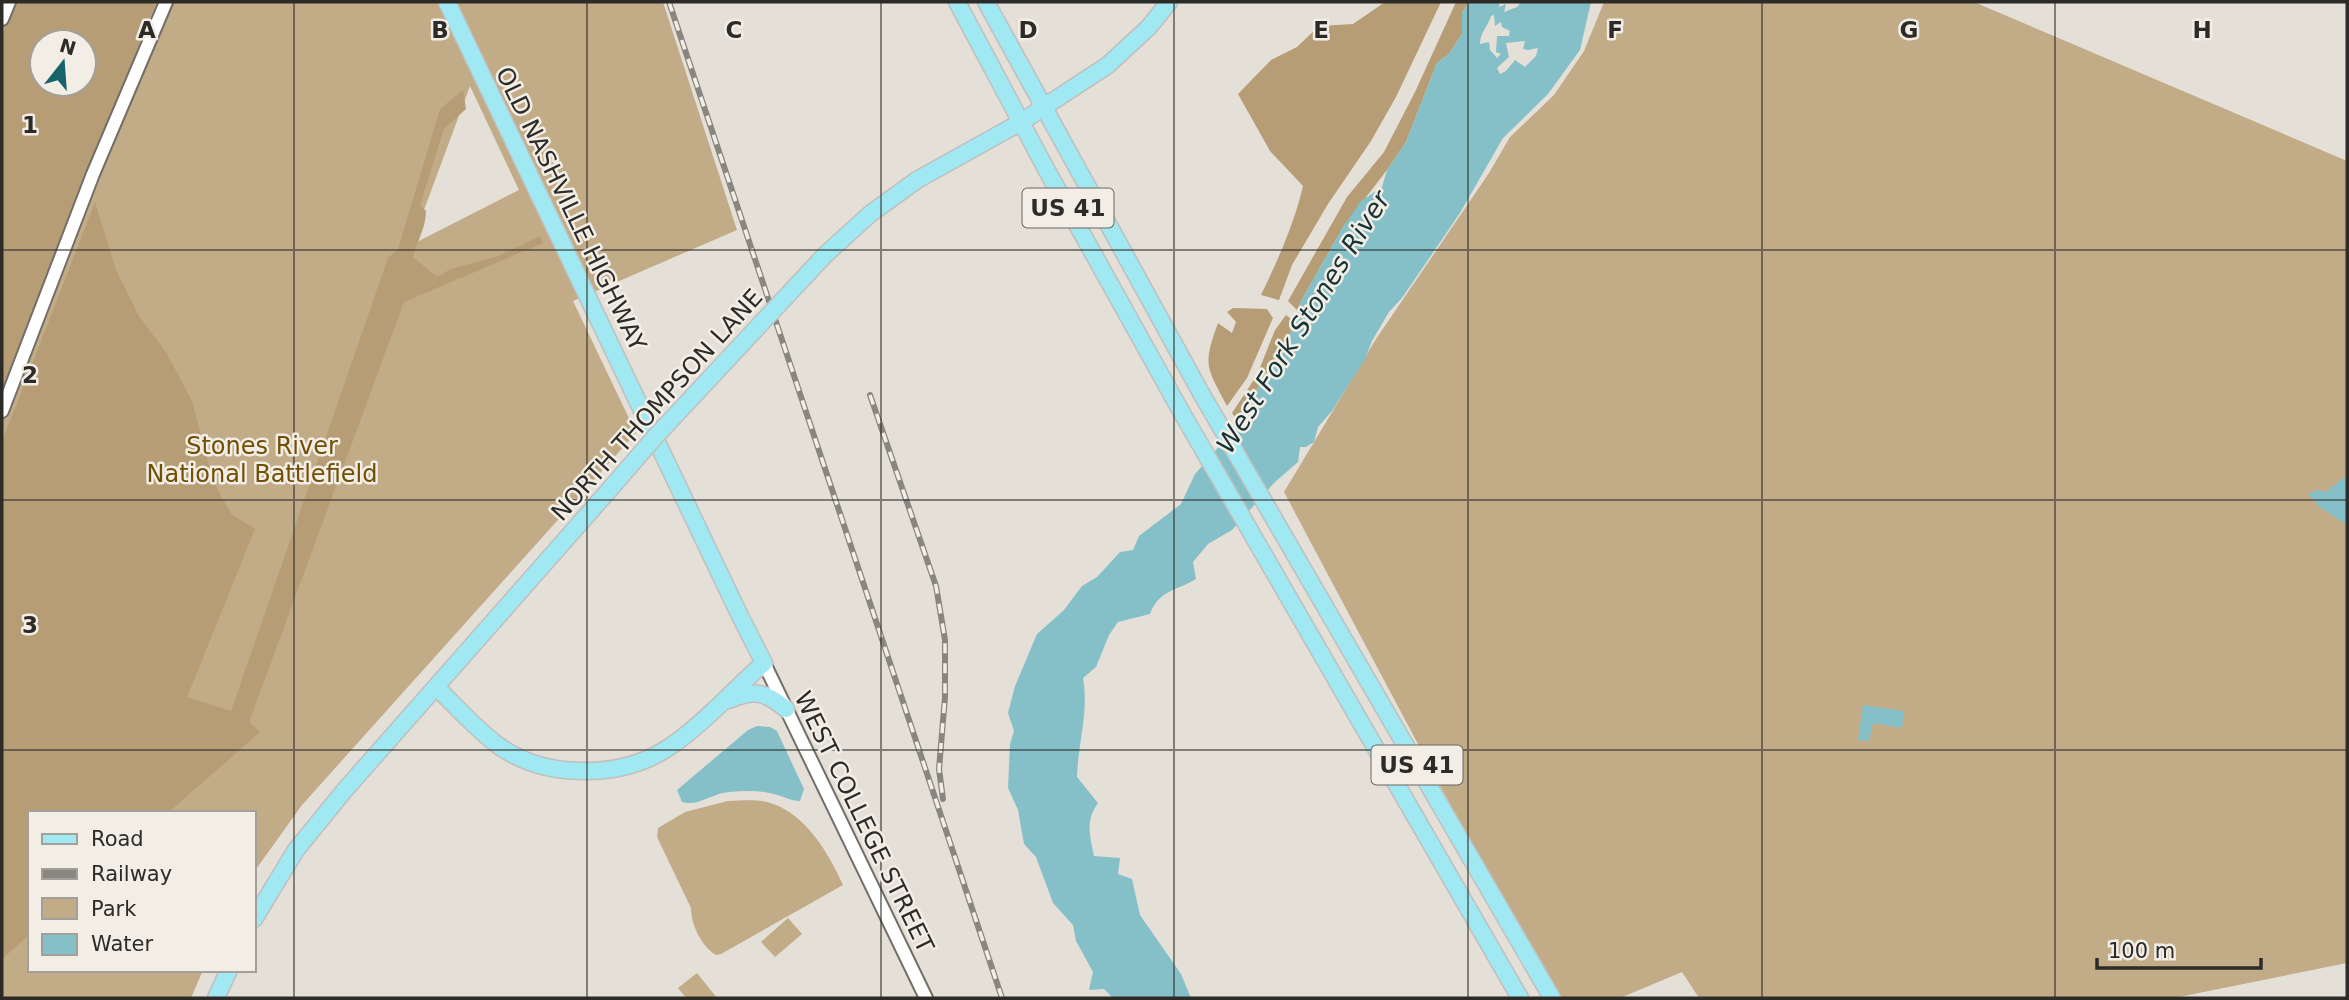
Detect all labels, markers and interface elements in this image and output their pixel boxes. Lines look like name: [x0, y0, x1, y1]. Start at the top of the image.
text: A: [138, 17, 156, 43]
text: B: [431, 17, 449, 43]
text: C: [726, 17, 742, 43]
text: D: [1018, 17, 1038, 43]
text: E: [1313, 17, 1329, 43]
text: F: [1607, 17, 1623, 43]
text: G: [1900, 17, 1918, 43]
text: H: [2192, 17, 2212, 43]
north arrow: [28, 28, 98, 98]
text: N: [57, 34, 79, 60]
street label: OLD NASHVILLE HIGHWAY: [490, 62, 652, 356]
text: 1: [22, 112, 38, 138]
water label: West Fork Stones River: [1210, 184, 1397, 458]
road number: US 41: [1023, 188, 1114, 228]
street label: NORTH THOMPSON LANE: [546, 283, 768, 527]
text: 2: [22, 362, 38, 388]
park label: Stones River National Battlefield: [147, 432, 377, 488]
text: 3: [22, 612, 38, 638]
street label: WEST COLLEGE STREET: [789, 687, 940, 957]
road number: US 41: [1372, 746, 1462, 785]
legend: [28, 811, 256, 972]
text: Road: [91, 827, 144, 851]
text: Railway: [91, 862, 172, 886]
text: Park: [91, 897, 137, 921]
scale bar: [2097, 926, 2262, 970]
text: Water: [91, 932, 153, 956]
text: 100 m: [2108, 939, 2175, 963]

